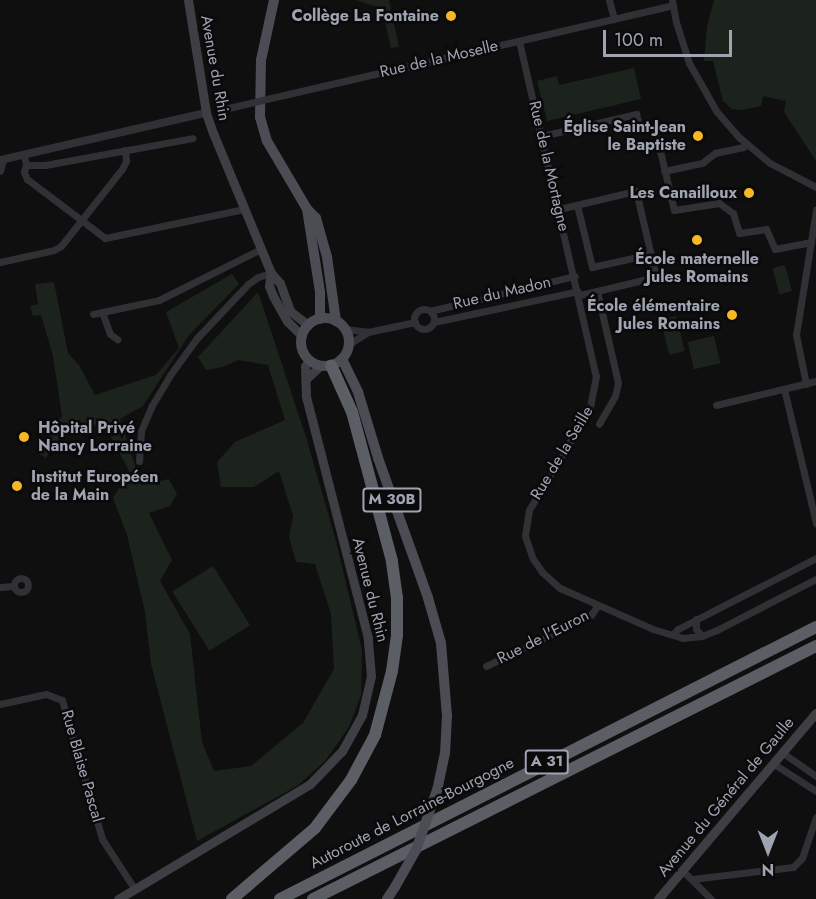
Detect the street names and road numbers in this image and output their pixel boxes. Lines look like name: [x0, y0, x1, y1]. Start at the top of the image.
street label: Avenue du Rhin: [196, 14, 234, 122]
street label: Rue de la Moselle: [378, 36, 500, 82]
street label: Rue de la Mortagne: [525, 99, 573, 233]
street label: Rue du Madon: [451, 272, 553, 314]
street label: Rue de la Seille: [527, 403, 597, 503]
road number: M 30B: [362, 488, 422, 512]
street label: Avenue du Rhin: [348, 536, 392, 644]
street label: Rue de l'Euron: [494, 606, 592, 668]
street label: Rue Blaise Pascal: [57, 708, 107, 824]
street label: Avenue du Général de Gaulle: [654, 713, 798, 881]
road number: A 31: [524, 750, 570, 774]
street label: Autoroute de Lorraine-Bourgogne: [307, 753, 517, 873]

